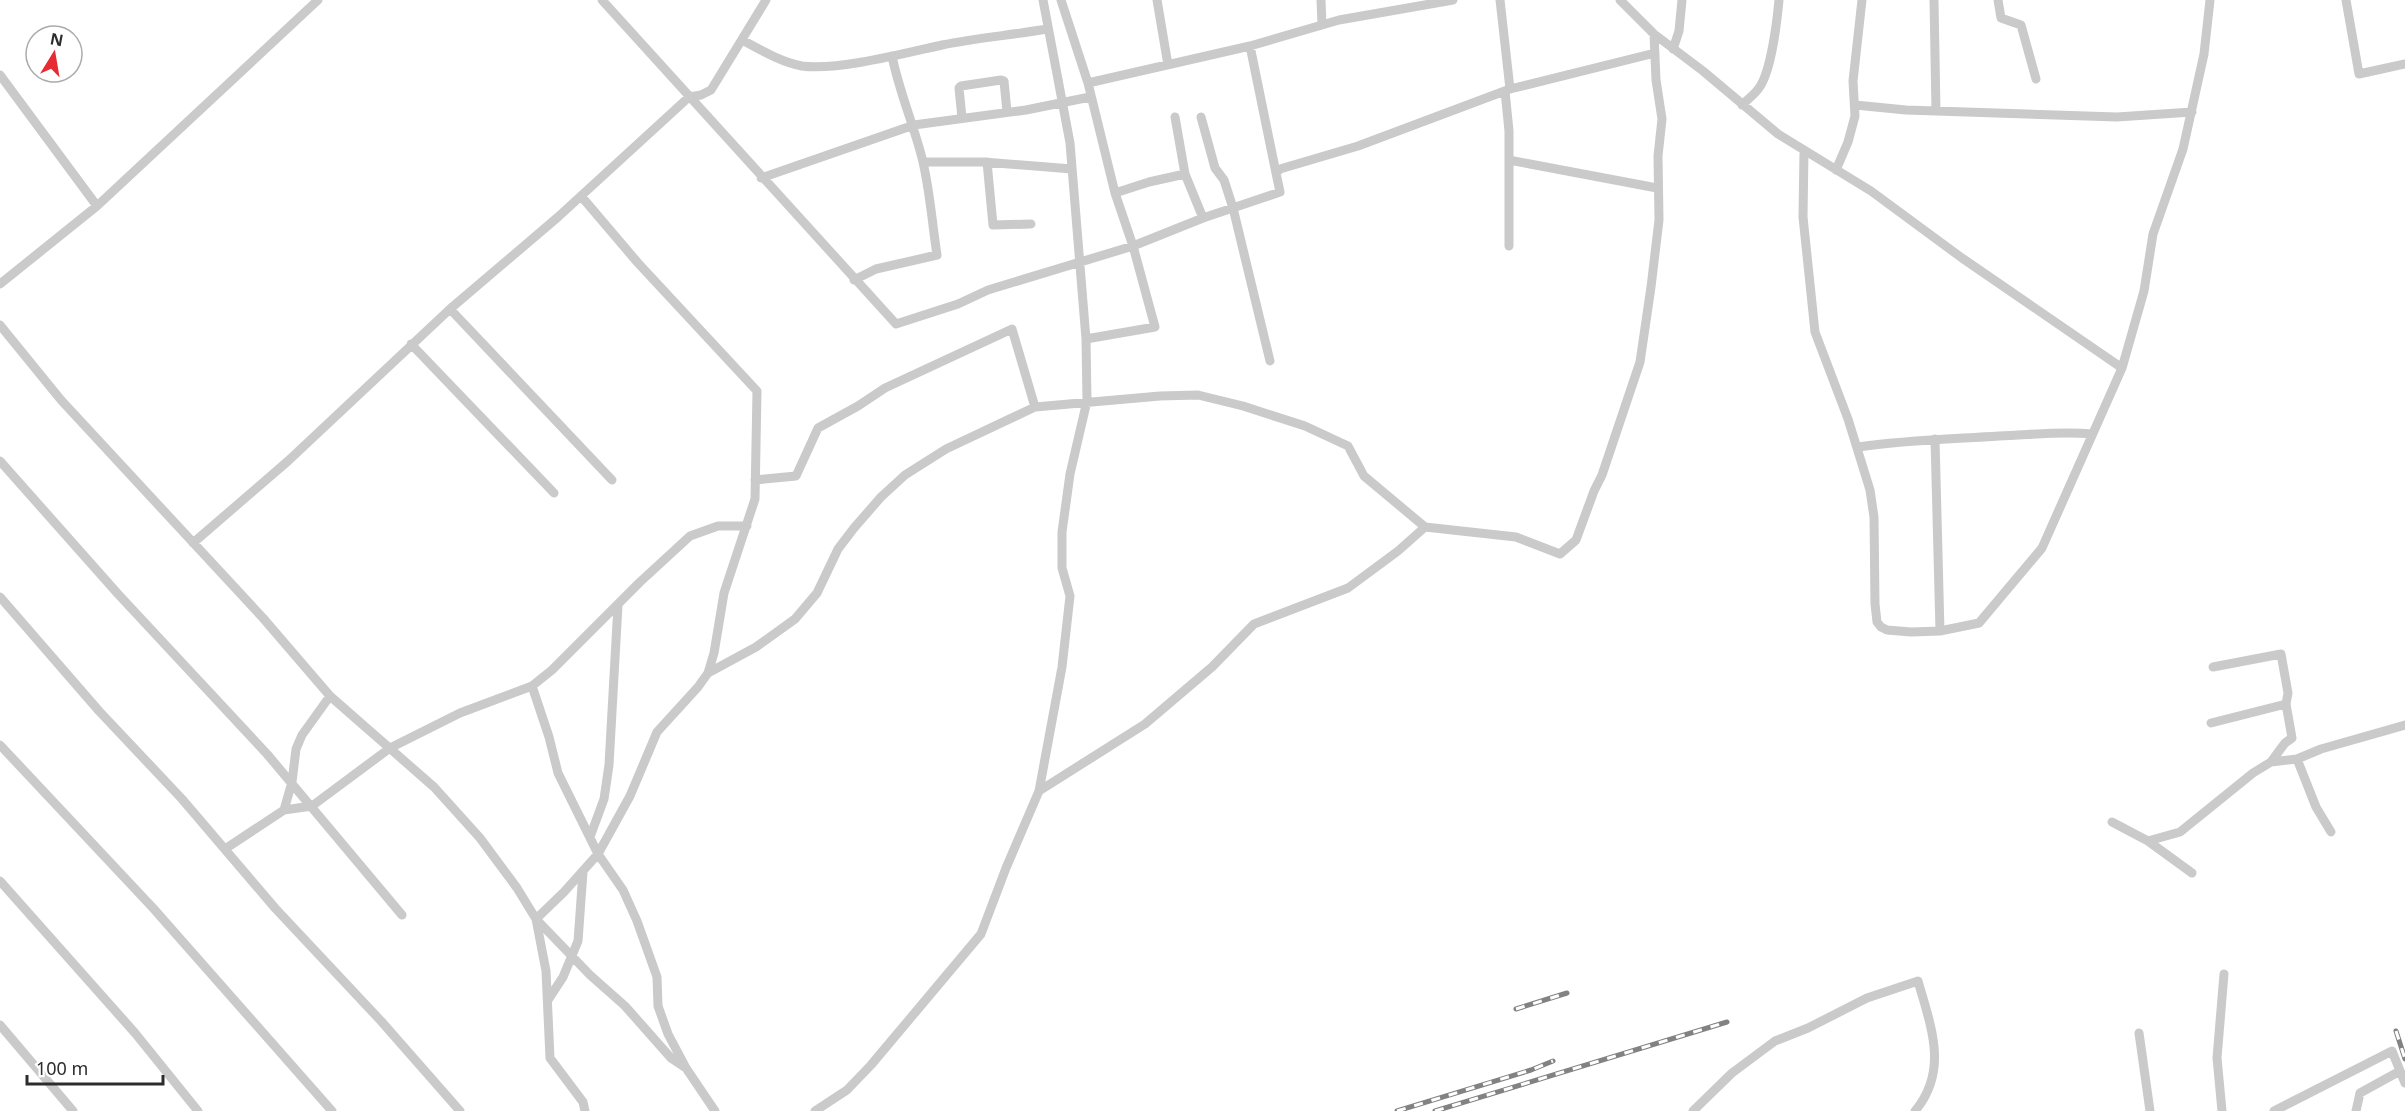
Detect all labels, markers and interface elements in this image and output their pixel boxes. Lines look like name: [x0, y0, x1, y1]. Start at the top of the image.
north arrow: [24, 24, 84, 84]
text: N: [48, 27, 65, 51]
scale bar: [27, 1048, 164, 1086]
text: 100 m: [36, 1056, 88, 1080]

